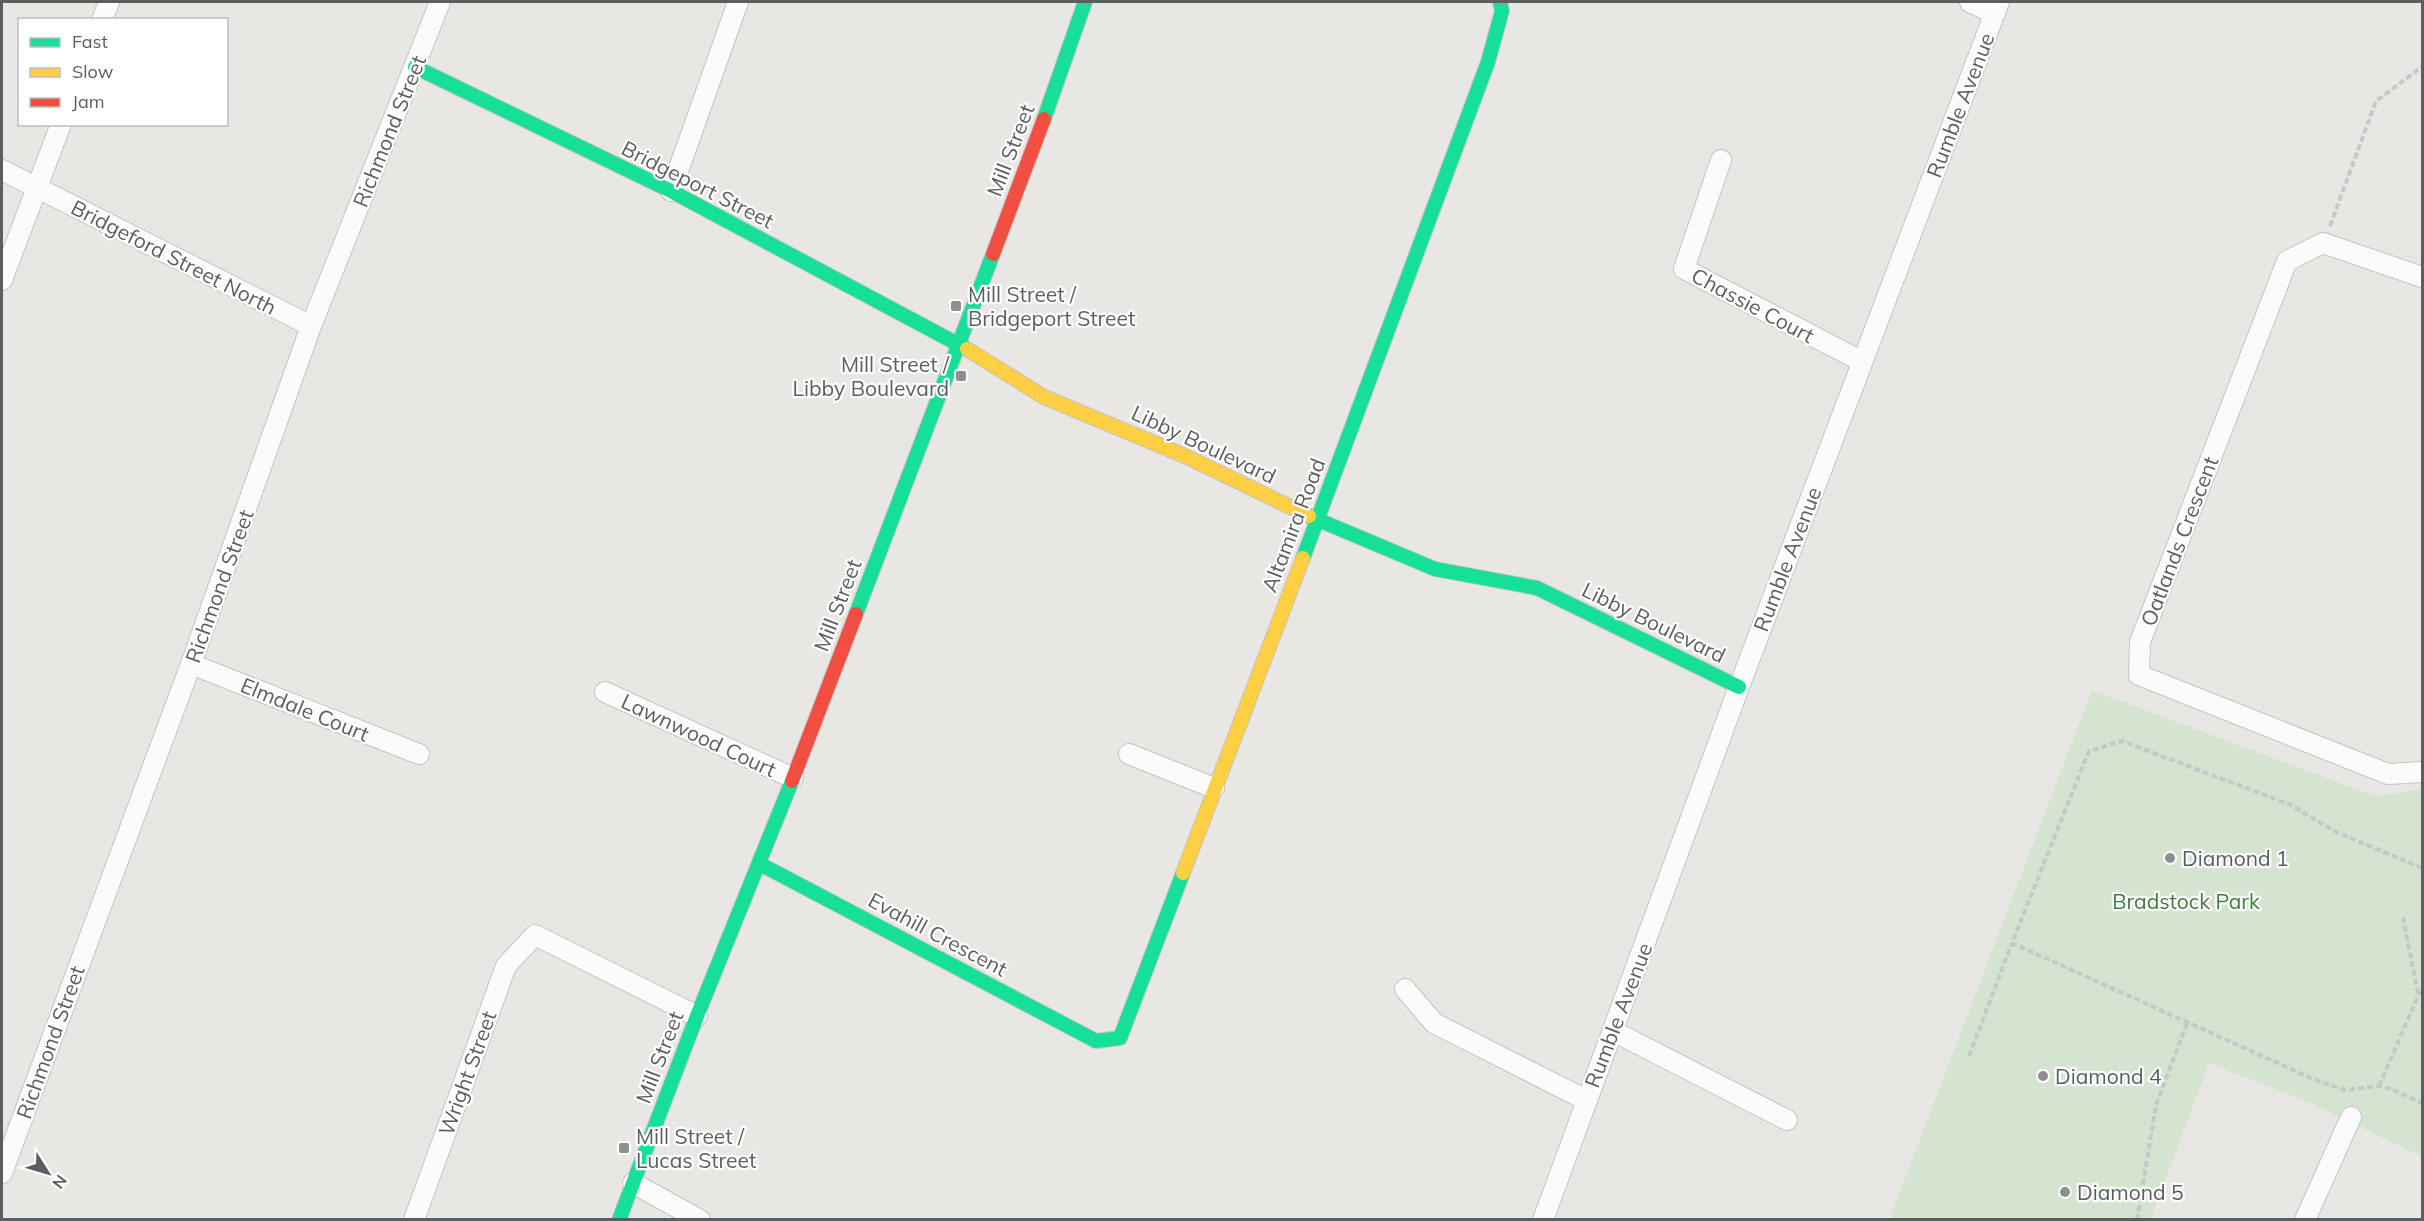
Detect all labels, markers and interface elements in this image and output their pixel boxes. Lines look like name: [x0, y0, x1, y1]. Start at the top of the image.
legend: [18, 18, 228, 126]
street label: Rumble Avenue: [1920, 29, 2000, 181]
text: Fast: [72, 30, 108, 53]
street label: Richmond Street: [347, 51, 431, 211]
text: Slow: [72, 60, 114, 83]
text: Jam: [72, 90, 105, 113]
street label: Mill Street: [981, 100, 1039, 200]
street label: Bridgeport Street: [618, 134, 778, 234]
street label: Bridgeford Street North: [67, 194, 281, 320]
street label: Chassie Court: [1687, 262, 1819, 348]
place label: Mill Street / Bridgeport Street: [968, 281, 1135, 331]
marker: Mill Street / Bridgeport Street: [949, 299, 963, 313]
place label: Mill Street / Libby Boulevard: [793, 351, 950, 401]
marker: Mill Street / Libby Boulevard: [954, 369, 968, 383]
street label: Libby Boulevard: [1128, 399, 1280, 489]
street label: Oatlands Crescent: [2135, 453, 2223, 629]
street label: Altamira Road: [1256, 455, 1330, 595]
street label: Rumble Avenue: [1747, 483, 1827, 635]
street label: Richmond Street: [179, 506, 259, 666]
street label: Mill Street: [808, 555, 866, 655]
street label: Libby Boulevard: [1578, 576, 1730, 668]
street label: Elmdale Court: [237, 671, 373, 747]
street label: Lawnwood Court: [617, 688, 781, 782]
place label: Diamond 1: [2182, 845, 2289, 871]
marker: Diamond 1: [2163, 851, 2177, 865]
street label: Evahill Crescent: [864, 887, 1012, 981]
park label: Bradstock Park: [2112, 888, 2260, 914]
street label: Rumble Avenue: [1578, 939, 1658, 1091]
street label: Richmond Street: [10, 962, 90, 1122]
street label: Wright Street: [432, 1007, 502, 1139]
street label: Mill Street: [630, 1007, 688, 1107]
place label: Diamond 4: [2055, 1063, 2162, 1089]
marker: Diamond 4: [2036, 1069, 2050, 1083]
place label: Mill Street / Lucas Street: [636, 1123, 756, 1173]
marker: Mill Street / Lucas Street: [617, 1141, 631, 1155]
north arrow: [18, 1143, 78, 1203]
text: N: [48, 1171, 72, 1193]
place label: Diamond 5: [2077, 1179, 2184, 1205]
marker: Diamond 5: [2058, 1185, 2072, 1199]

